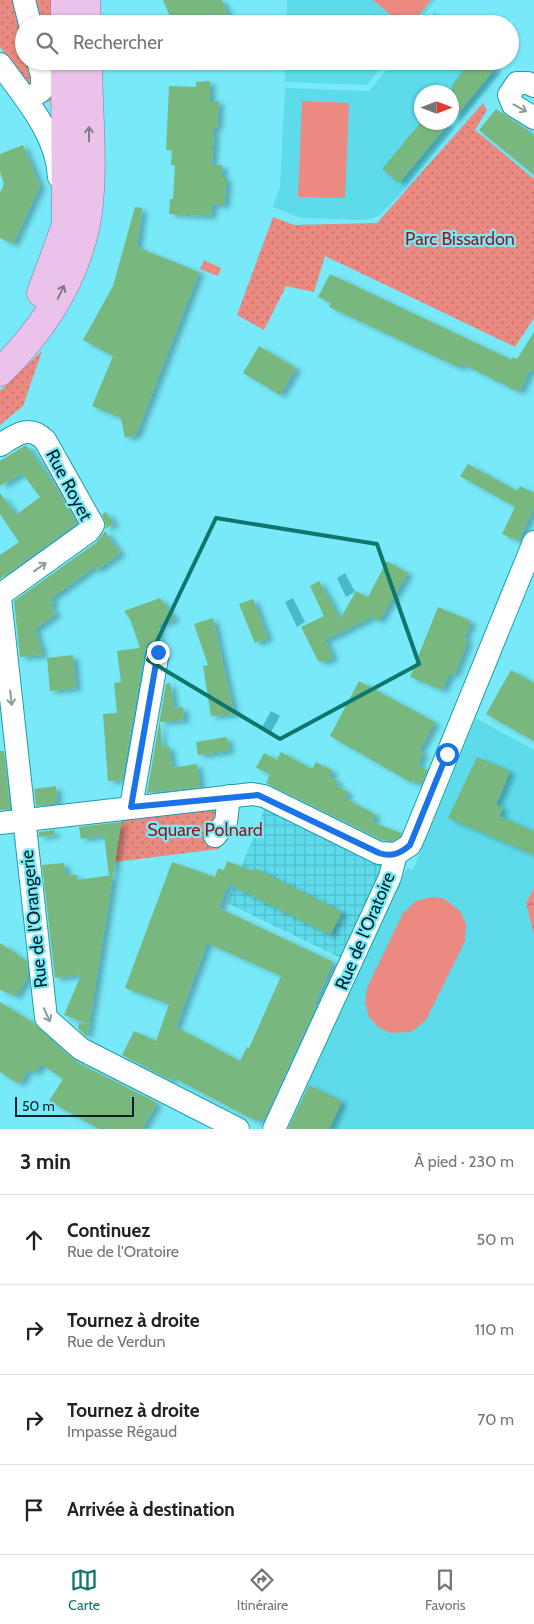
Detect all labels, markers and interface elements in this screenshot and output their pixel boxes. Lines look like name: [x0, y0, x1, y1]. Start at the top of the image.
search box: [15, 15, 519, 70]
icon: search: [33, 29, 61, 57]
text: Rechercher: [73, 31, 163, 54]
north arrow: [414, 85, 459, 130]
one-way arrow: [513, 103, 528, 113]
one-way arrow: [84, 126, 94, 142]
park label: Parc Bissardon: [405, 228, 515, 250]
one-way arrow: [57, 285, 67, 300]
street label: Rue Royet: [41, 446, 97, 524]
one-way arrow: [33, 561, 46, 572]
route end: [147, 641, 170, 664]
one-way arrow: [6, 690, 16, 706]
route start: [436, 743, 459, 766]
park label: Square Polnard: [147, 819, 263, 841]
street label: Rue de l'Orangerie: [16, 849, 52, 989]
street label: Rue de l'Oratoire: [330, 869, 400, 993]
one-way arrow: [43, 1008, 53, 1023]
scale bar: [15, 1094, 134, 1117]
text: 50 m: [22, 1097, 55, 1115]
text: 3 min: [20, 1149, 71, 1174]
text: À pied · 230 m: [414, 1152, 514, 1171]
text: Continuez: [67, 1219, 150, 1242]
icon: ahead: [20, 1226, 48, 1254]
text: 50 m: [477, 1230, 514, 1249]
text: Rue de l'Oratoire: [67, 1242, 179, 1261]
text: Tournez à droite: [67, 1309, 200, 1332]
icon: right: [20, 1316, 48, 1344]
text: 110 m: [475, 1320, 514, 1339]
text: Rue de Verdun: [67, 1332, 165, 1351]
text: Tournez à droite: [67, 1399, 200, 1422]
icon: right: [20, 1406, 48, 1434]
text: 70 m: [477, 1410, 514, 1429]
text: Impasse Régaud: [67, 1422, 177, 1441]
icon: arrive: [20, 1496, 48, 1524]
text: Arrivée à destination: [67, 1498, 235, 1521]
tab: Carte: [68, 1566, 100, 1614]
tab: Itinéraire: [237, 1566, 288, 1614]
tab: Favoris: [425, 1566, 466, 1614]

